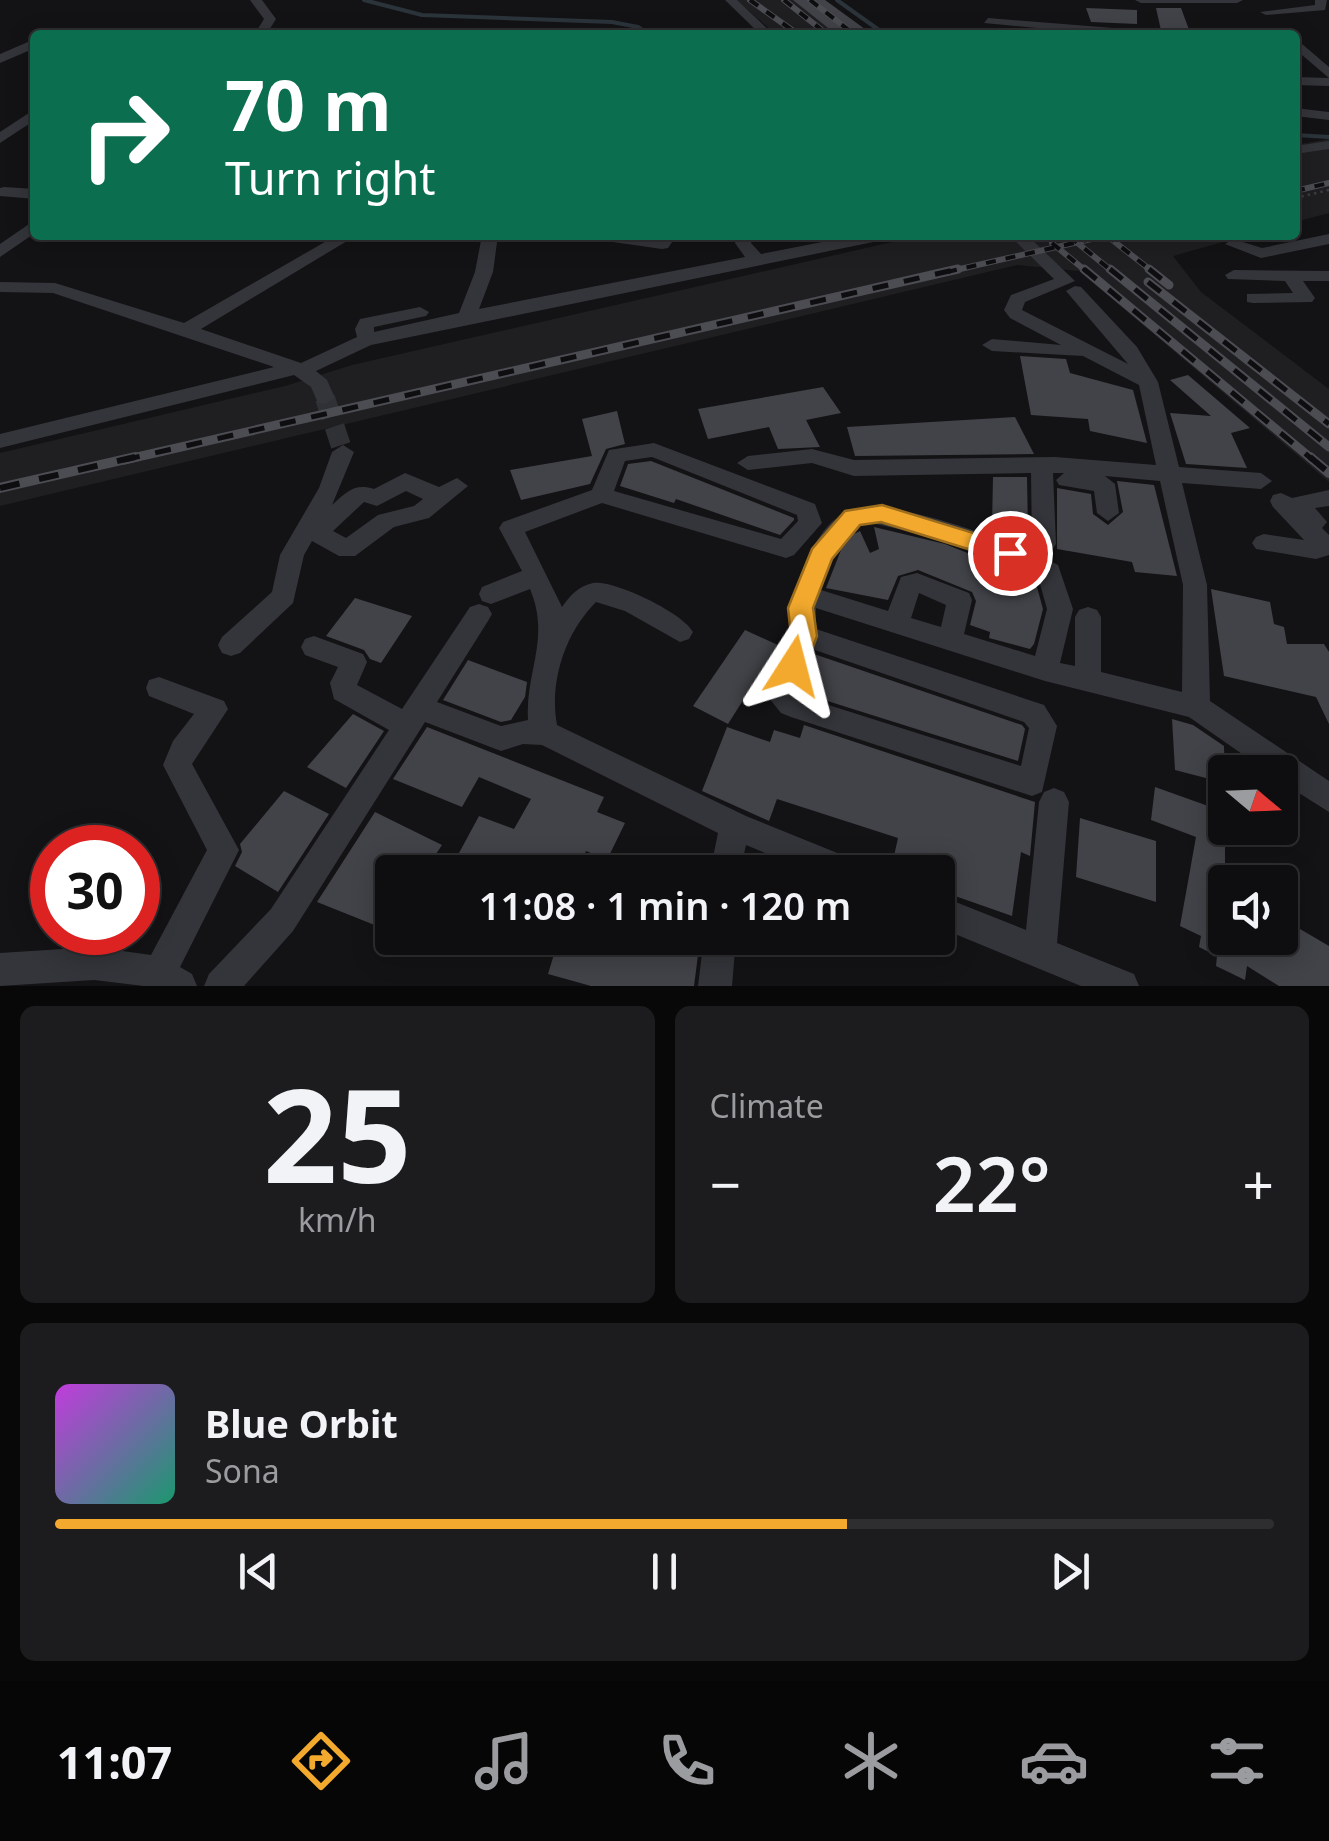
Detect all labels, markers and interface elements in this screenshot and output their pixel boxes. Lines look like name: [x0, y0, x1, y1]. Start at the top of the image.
text: 70 m: [225, 56, 392, 152]
icon: right: [60, 70, 190, 200]
text: Turn right: [225, 147, 436, 208]
pin: [968, 511, 1053, 596]
icon: arrive: [983, 526, 1038, 581]
position arrow: [741, 614, 845, 718]
north arrow: [1208, 755, 1298, 845]
map controls: [1208, 755, 1298, 955]
speed limit sign: 30: [30, 825, 160, 955]
button: sound: [1208, 865, 1298, 955]
text: 11:08 · 1 min · 120 m: [479, 879, 851, 931]
text: 25: [263, 1044, 412, 1221]
text: Climate: [710, 1084, 824, 1127]
text: 22°: [933, 1132, 1051, 1234]
text: −: [710, 1146, 741, 1221]
text: +: [1243, 1146, 1274, 1221]
text: km/h: [298, 1198, 377, 1241]
text: Blue Orbit: [205, 1397, 398, 1449]
text: Sona: [205, 1449, 280, 1492]
icon: previous: [231, 1544, 286, 1599]
icon: pause: [637, 1544, 692, 1599]
icon: next: [1043, 1544, 1098, 1599]
icon: directions: [286, 1726, 356, 1796]
icon: music: [469, 1726, 539, 1796]
icon: phone: [652, 1726, 722, 1796]
icon: climate: [836, 1726, 906, 1796]
icon: car: [1019, 1726, 1089, 1796]
icon: filters: [1202, 1726, 1272, 1796]
text: 11:07: [57, 1731, 172, 1792]

